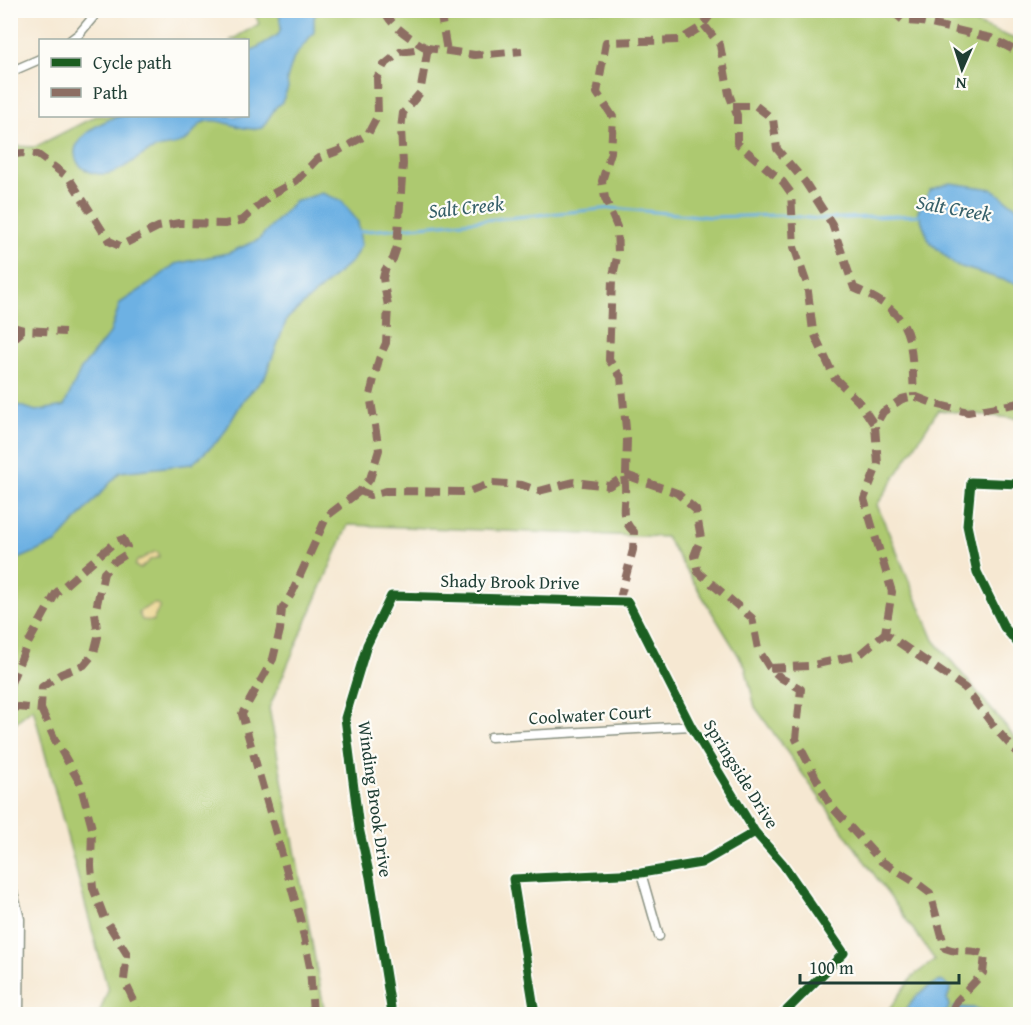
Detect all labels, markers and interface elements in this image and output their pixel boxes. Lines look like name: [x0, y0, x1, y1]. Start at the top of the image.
legend: [39, 39, 249, 117]
north arrow: [932, 39, 992, 99]
text: Cycle path: [93, 49, 172, 76]
text: N: [955, 72, 967, 96]
text: Path: [93, 79, 128, 106]
water label: Salt Creek: [914, 187, 995, 228]
water label: Salt Creek: [427, 188, 506, 225]
street label: Shady Brook Drive: [440, 567, 580, 596]
street label: Coolwater Court: [528, 698, 653, 731]
street label: Springside Drive: [697, 714, 786, 834]
street label: Winding Brook Drive: [351, 719, 400, 879]
scale bar: [800, 947, 959, 985]
text: 100 m: [809, 954, 854, 981]

